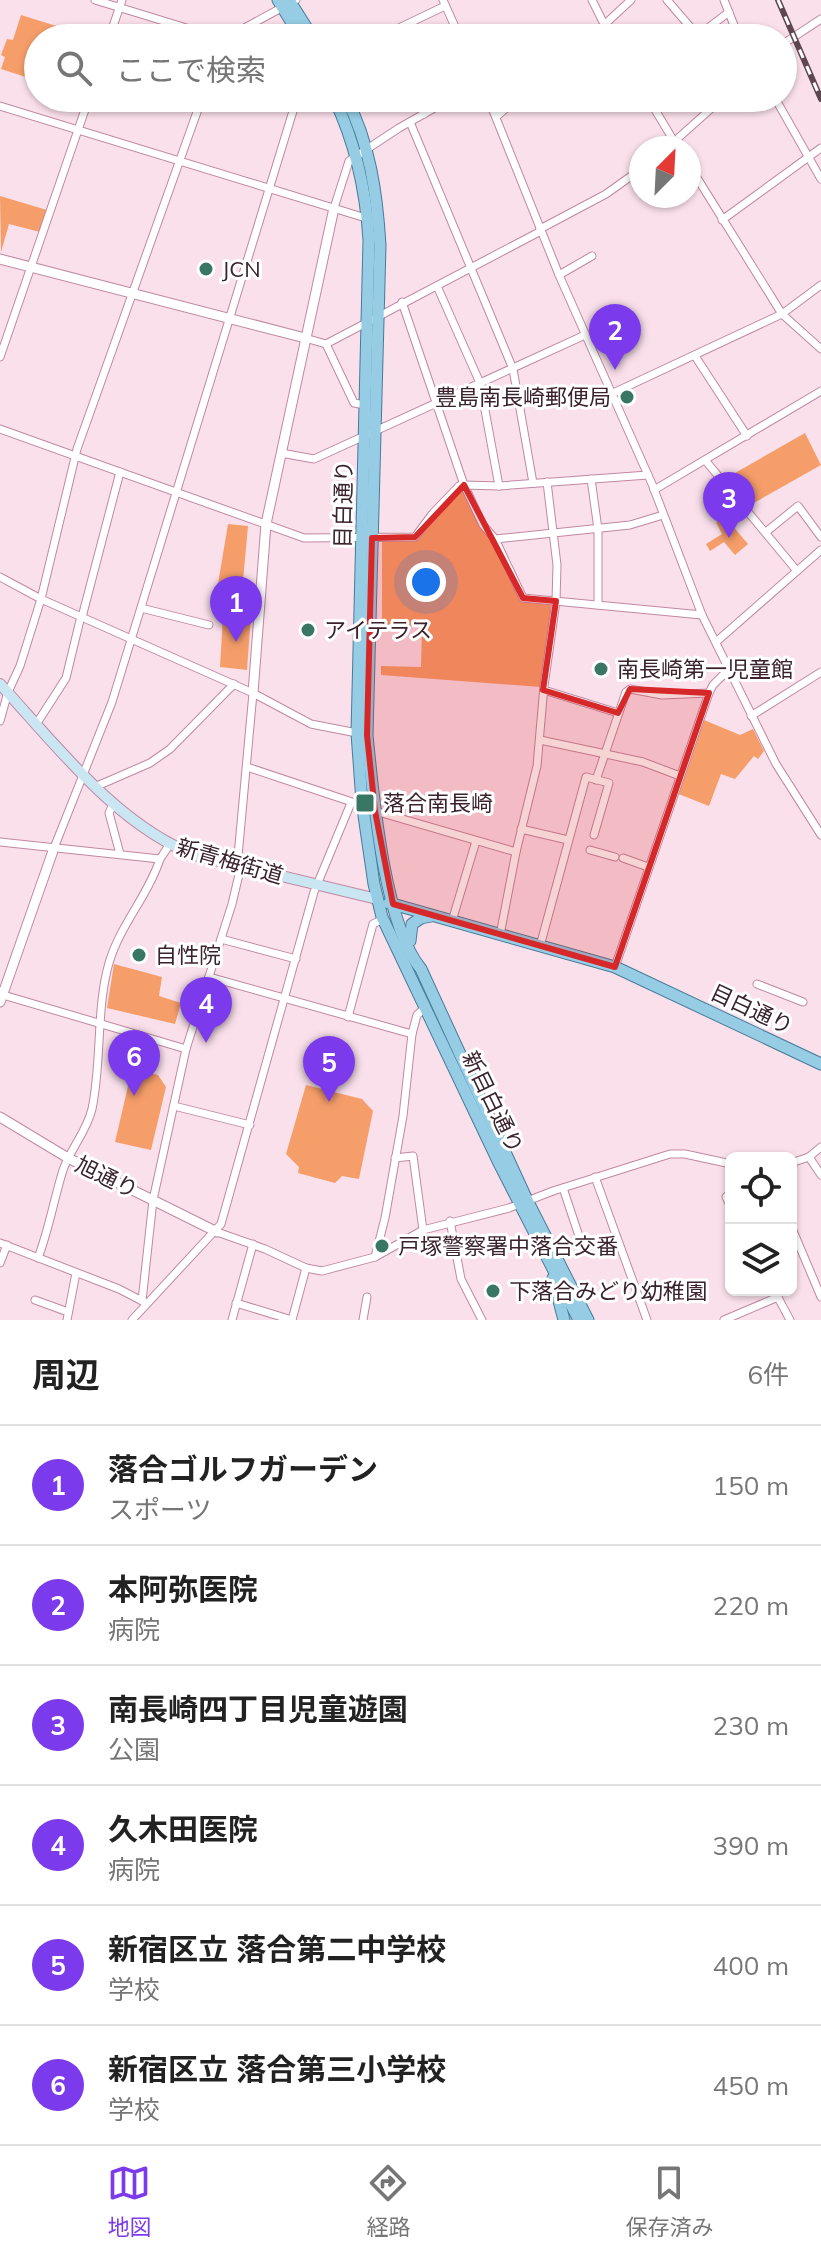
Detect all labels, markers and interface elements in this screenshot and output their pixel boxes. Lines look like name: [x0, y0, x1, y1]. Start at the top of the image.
search box: [24, 24, 797, 112]
icon: search: [52, 46, 96, 90]
text: ここで検索: [116, 51, 266, 89]
north arrow: [629, 136, 701, 208]
place label: JCN: [222, 255, 261, 283]
marker: JCN: [197, 260, 215, 278]
pin: 2: [589, 304, 641, 370]
place label: 豊島南長崎郵便局: [435, 383, 611, 411]
marker: 豊島南長崎郵便局: [618, 388, 636, 406]
street label: 目白通り: [328, 460, 358, 548]
pin: 3: [703, 472, 755, 538]
your location: [406, 562, 446, 602]
pin: 1: [210, 576, 262, 642]
place label: アイテラス: [324, 616, 432, 644]
marker: アイテラス: [299, 621, 317, 639]
place label: 南長崎第一児童館: [617, 655, 793, 683]
marker: 南長崎第一児童館: [592, 660, 610, 678]
place label: 落合南長崎: [383, 789, 493, 817]
marker: 落合南長崎: [354, 792, 376, 814]
street label: 新青梅街道: [173, 832, 287, 890]
place label: 自性院: [155, 941, 221, 969]
marker: 自性院: [130, 946, 148, 964]
pin: 4: [180, 977, 232, 1043]
street label: 目白通り: [706, 978, 798, 1040]
pin: 6: [108, 1030, 160, 1096]
pin: 5: [303, 1036, 355, 1102]
street label: 新目白通り: [456, 1046, 530, 1158]
street label: 旭通り: [71, 1150, 143, 1204]
map controls: [725, 1152, 797, 1296]
button: locate: [725, 1152, 797, 1224]
button: layers: [725, 1224, 797, 1296]
place label: 戸塚警察署中落合交番: [398, 1232, 618, 1260]
marker: 戸塚警察署中落合交番: [373, 1237, 391, 1255]
place label: 下落合みどり幼稚園: [509, 1277, 707, 1305]
marker: 下落合みどり幼稚園: [484, 1282, 502, 1300]
text: 周辺: [32, 1353, 100, 1396]
text: 6件: [747, 1358, 789, 1391]
text: 落合ゴルフガーデン: [108, 1450, 378, 1488]
text: 1: [50, 1469, 66, 1502]
text: 150 m: [713, 1469, 789, 1502]
text: スポーツ: [108, 1493, 211, 1526]
text: 本阿弥医院: [108, 1570, 258, 1608]
text: 2: [50, 1589, 66, 1622]
text: 220 m: [713, 1589, 789, 1622]
text: 病院: [108, 1613, 160, 1646]
text: 南長崎四丁目児童遊園: [108, 1690, 408, 1728]
text: 3: [50, 1709, 66, 1742]
text: 230 m: [713, 1709, 789, 1742]
text: 公園: [108, 1733, 160, 1766]
text: 久木田医院: [108, 1810, 258, 1848]
text: 4: [50, 1829, 66, 1862]
text: 390 m: [713, 1829, 789, 1862]
text: 病院: [108, 1853, 160, 1886]
text: 新宿区立 落合第二中学校: [108, 1930, 446, 1968]
text: 5: [50, 1949, 66, 1982]
text: 400 m: [713, 1949, 789, 1982]
text: 学校: [108, 1973, 160, 2006]
text: 新宿区立 落合第三小学校: [108, 2050, 446, 2088]
text: 6: [50, 2069, 66, 2102]
text: 450 m: [713, 2069, 789, 2102]
text: 学校: [108, 2093, 160, 2126]
tab: 地図: [107, 2161, 152, 2241]
tab: 経路: [366, 2161, 411, 2241]
tab: 保存済み: [625, 2161, 714, 2241]

